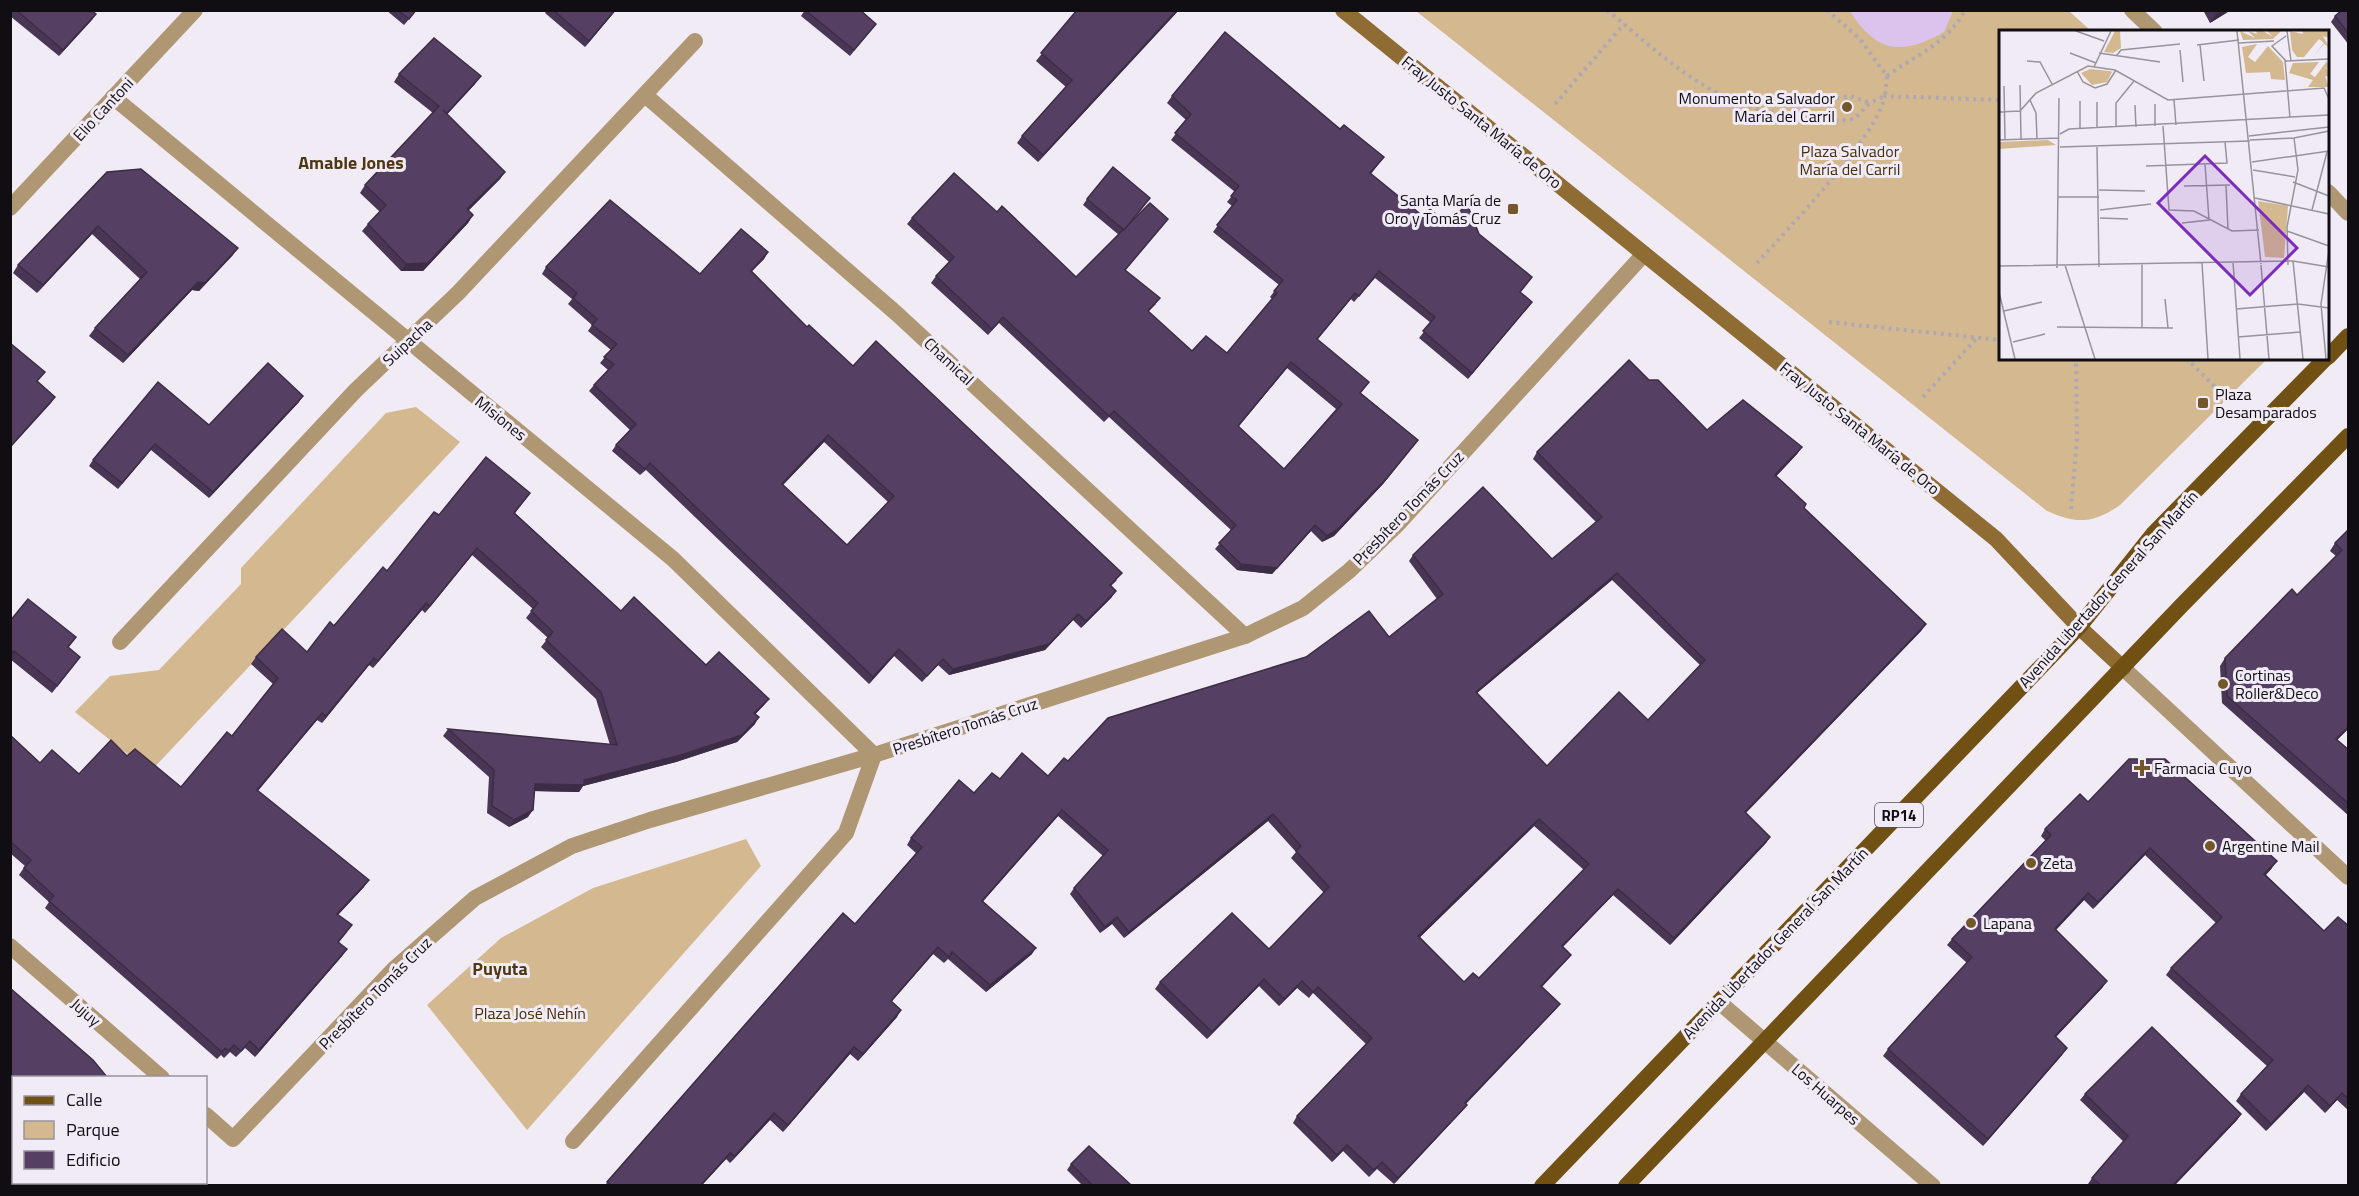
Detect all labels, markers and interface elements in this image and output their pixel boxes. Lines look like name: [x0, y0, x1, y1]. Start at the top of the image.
inset map: [1999, 30, 2329, 360]
street label: Fray Justo Santa María de Oro: [1397, 50, 1567, 194]
street label: Elio Cantoni: [67, 72, 139, 146]
place label: Monumento a Salvador María del Carril: [1679, 86, 1835, 128]
marker: Monumento a Salvador María del Carril: [1840, 100, 1854, 114]
park label: Plaza Salvador María del Carril: [1800, 139, 1900, 181]
district label: Amable Jones: [298, 149, 404, 176]
place label: Santa María de Oro y Tomás Cruz: [1384, 188, 1501, 230]
marker: Santa María de Oro y Tomás Cruz: [1506, 202, 1520, 216]
street label: Suipacha: [377, 313, 437, 371]
street label: Chamical: [919, 331, 979, 391]
street label: Fray Justo Santa María de Oro: [1775, 356, 1945, 500]
place label: Plaza Desamparados: [2215, 382, 2317, 424]
street label: Misiones: [470, 390, 532, 446]
marker: Plaza Desamparados: [2196, 396, 2210, 410]
street label: Presbítero Tomás Cruz: [1347, 445, 1469, 571]
street label: Avenida Libertador General San Martín: [2013, 485, 2203, 693]
place label: Cortinas Roller&Deco: [2235, 663, 2319, 705]
marker: Cortinas Roller&Deco: [2216, 677, 2230, 691]
street label: Presbítero Tomás Cruz: [889, 691, 1041, 761]
place label: Farmacia Cuyo: [2154, 756, 2252, 780]
marker: Farmacia Cuyo: [2135, 761, 2149, 775]
road number: RP14: [1875, 803, 1923, 827]
place label: Argentine Mail: [2222, 834, 2320, 858]
marker: Argentine Mail: [2203, 839, 2217, 853]
street label: Avenida Libertador General San Martín: [1677, 842, 1873, 1044]
place label: Zeta: [2043, 851, 2073, 875]
marker: Zeta: [2024, 856, 2038, 870]
place label: Lapana: [1983, 911, 2032, 935]
marker: Lapana: [1964, 916, 1978, 930]
street label: Presbítero Tomás Cruz: [313, 931, 437, 1055]
district label: Puyuta: [472, 955, 528, 982]
street label: Jujuy: [66, 992, 106, 1032]
park label: Plaza José Nehín: [474, 1001, 586, 1025]
street label: Los Huarpes: [1787, 1057, 1865, 1131]
legend: [12, 1076, 207, 1184]
text: Calle: [66, 1086, 102, 1113]
text: Parque: [66, 1116, 120, 1143]
text: Edificio: [66, 1146, 120, 1173]

